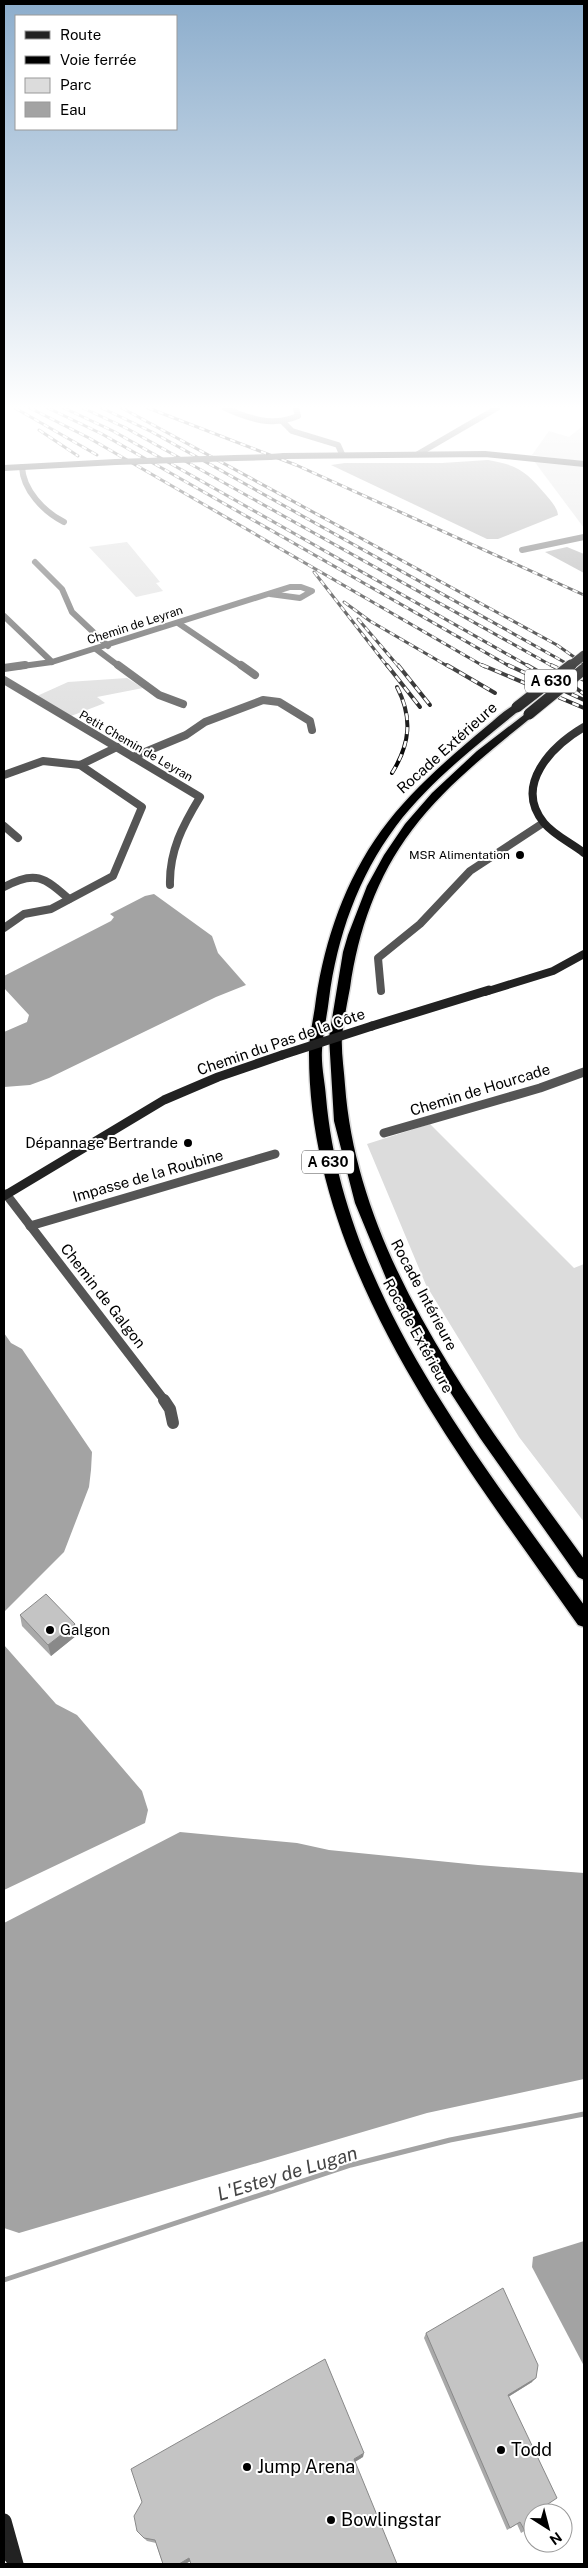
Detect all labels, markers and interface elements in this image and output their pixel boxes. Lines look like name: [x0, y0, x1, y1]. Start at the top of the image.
legend: [15, 15, 178, 130]
text: Route: [60, 26, 101, 43]
text: Voie ferrée: [60, 51, 137, 68]
text: Parc: [60, 76, 92, 93]
text: Eau: [60, 101, 86, 118]
street label: Chemin de Leyran: [85, 603, 185, 647]
road number: A 630: [525, 669, 577, 692]
street label: Rocade Extérieure: [393, 698, 500, 797]
street label: Petit Chemin de Leyran: [77, 708, 195, 784]
place label: MSR Alimentation: [409, 848, 510, 862]
marker: MSR Alimentation: [514, 849, 526, 861]
street label: Chemin du Pas de la Côte: [195, 1005, 367, 1078]
street label: Chemin de Hourcade: [408, 1060, 552, 1119]
place label: Dépannage Bertrande: [25, 1134, 178, 1151]
marker: Dépannage Bertrande: [182, 1137, 194, 1149]
street label: Impasse de la Roubine: [71, 1146, 225, 1205]
road number: A 630: [302, 1150, 354, 1174]
street label: Rocade Intérieure: [388, 1236, 461, 1353]
street label: Chemin de Galgon: [57, 1240, 149, 1351]
street label: Rocade Extérieure: [380, 1276, 457, 1396]
place label: Galgon: [60, 1621, 110, 1638]
marker: Galgon: [44, 1624, 56, 1636]
water label: L'Estey de Lugan: [214, 2141, 360, 2205]
place label: Todd: [511, 2439, 552, 2460]
marker: Todd: [495, 2444, 507, 2456]
place label: Jump Arena: [257, 2456, 355, 2477]
marker: Jump Arena: [241, 2461, 253, 2473]
north arrow: [523, 2503, 573, 2553]
place label: Bowlingstar: [341, 2509, 441, 2530]
marker: Bowlingstar: [325, 2514, 337, 2526]
text: N: [547, 2529, 565, 2548]

